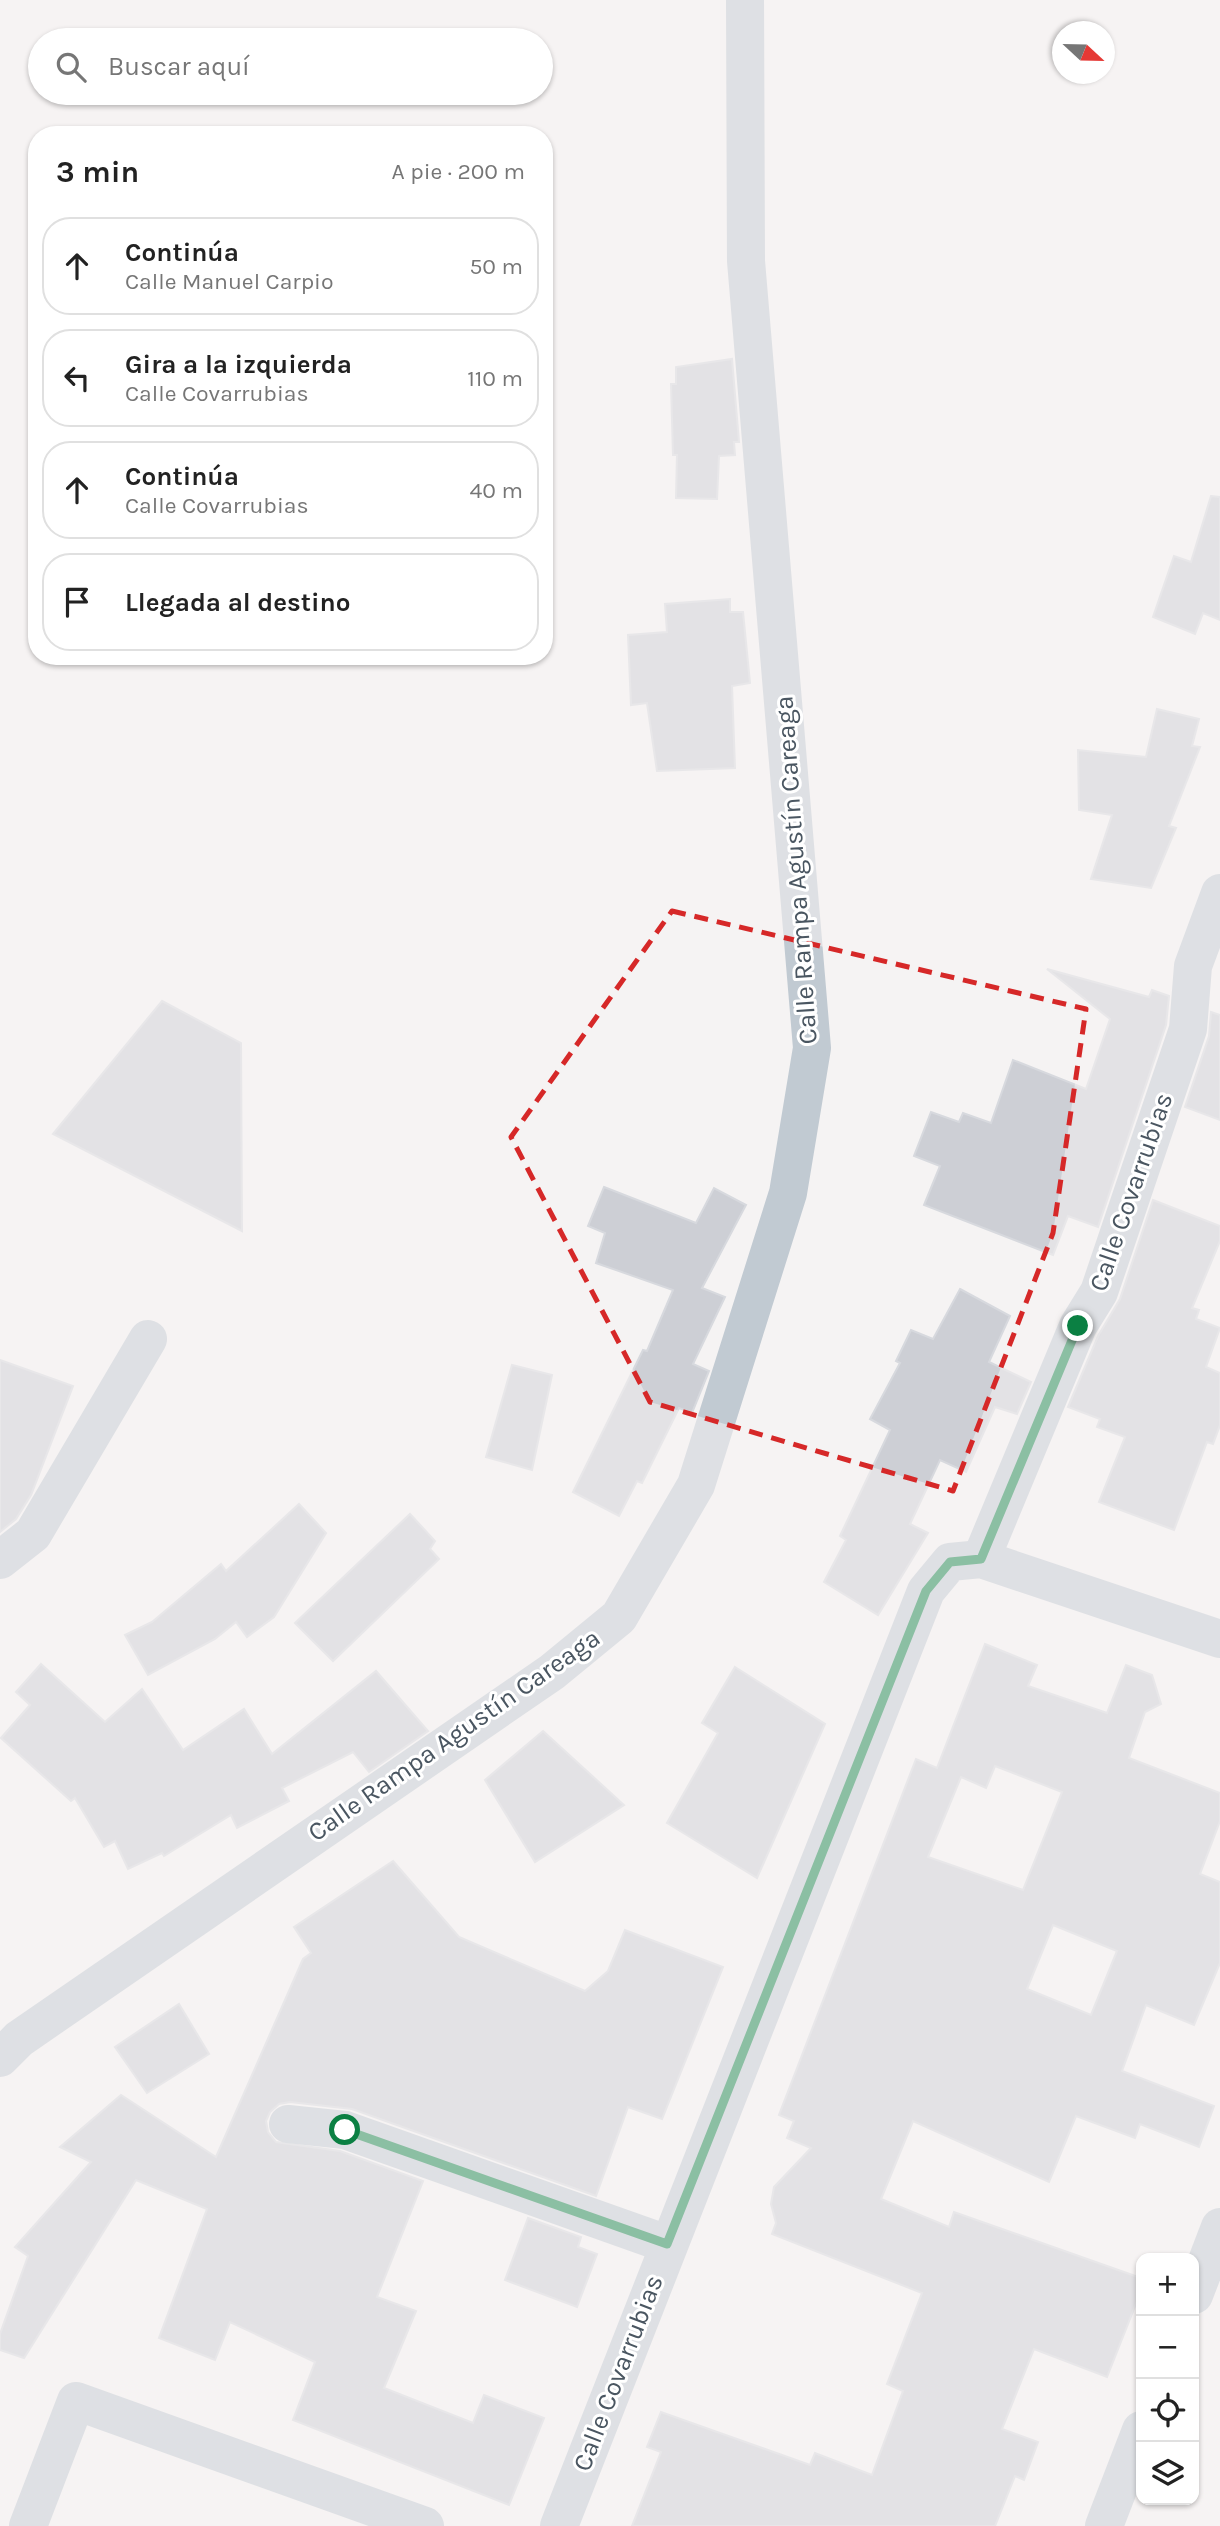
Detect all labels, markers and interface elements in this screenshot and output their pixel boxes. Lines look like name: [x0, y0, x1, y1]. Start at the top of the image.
north arrow: [1052, 21, 1115, 84]
search box: [28, 28, 553, 105]
icon: search: [52, 48, 90, 86]
text: Buscar aquí: [108, 51, 250, 82]
text: 3 min: [56, 154, 139, 190]
text: A pie · 200 m: [392, 158, 525, 185]
text: Continúa: [125, 237, 239, 268]
icon: ahead: [58, 247, 96, 285]
text: 50 m: [469, 253, 523, 280]
text: Calle Manuel Carpio: [125, 268, 334, 295]
text: Gira a la izquierda: [125, 349, 352, 380]
icon: left: [58, 359, 96, 397]
text: 110 m: [467, 365, 523, 392]
text: Calle Covarrubias: [125, 380, 309, 407]
text: Continúa: [125, 461, 239, 492]
icon: ahead: [58, 471, 96, 509]
text: 40 m: [470, 477, 523, 504]
text: Calle Covarrubias: [125, 492, 309, 519]
icon: arrive: [58, 583, 96, 621]
text: Llegada al destino: [125, 587, 351, 618]
street label: Calle Rampa Agustín Careaga: [768, 695, 824, 1045]
street label: Calle Covarrubias: [1083, 1089, 1179, 1295]
route end: [1062, 1310, 1093, 1341]
street label: Calle Rampa Agustín Careaga: [302, 1622, 606, 1848]
route start: [329, 2114, 360, 2145]
map controls: [1136, 2253, 1199, 2505]
button: +: [1136, 2253, 1199, 2316]
street label: Calle Covarrubias: [566, 2271, 670, 2475]
button: −: [1136, 2316, 1199, 2379]
button: locate: [1136, 2379, 1199, 2442]
button: layers: [1136, 2442, 1199, 2505]

